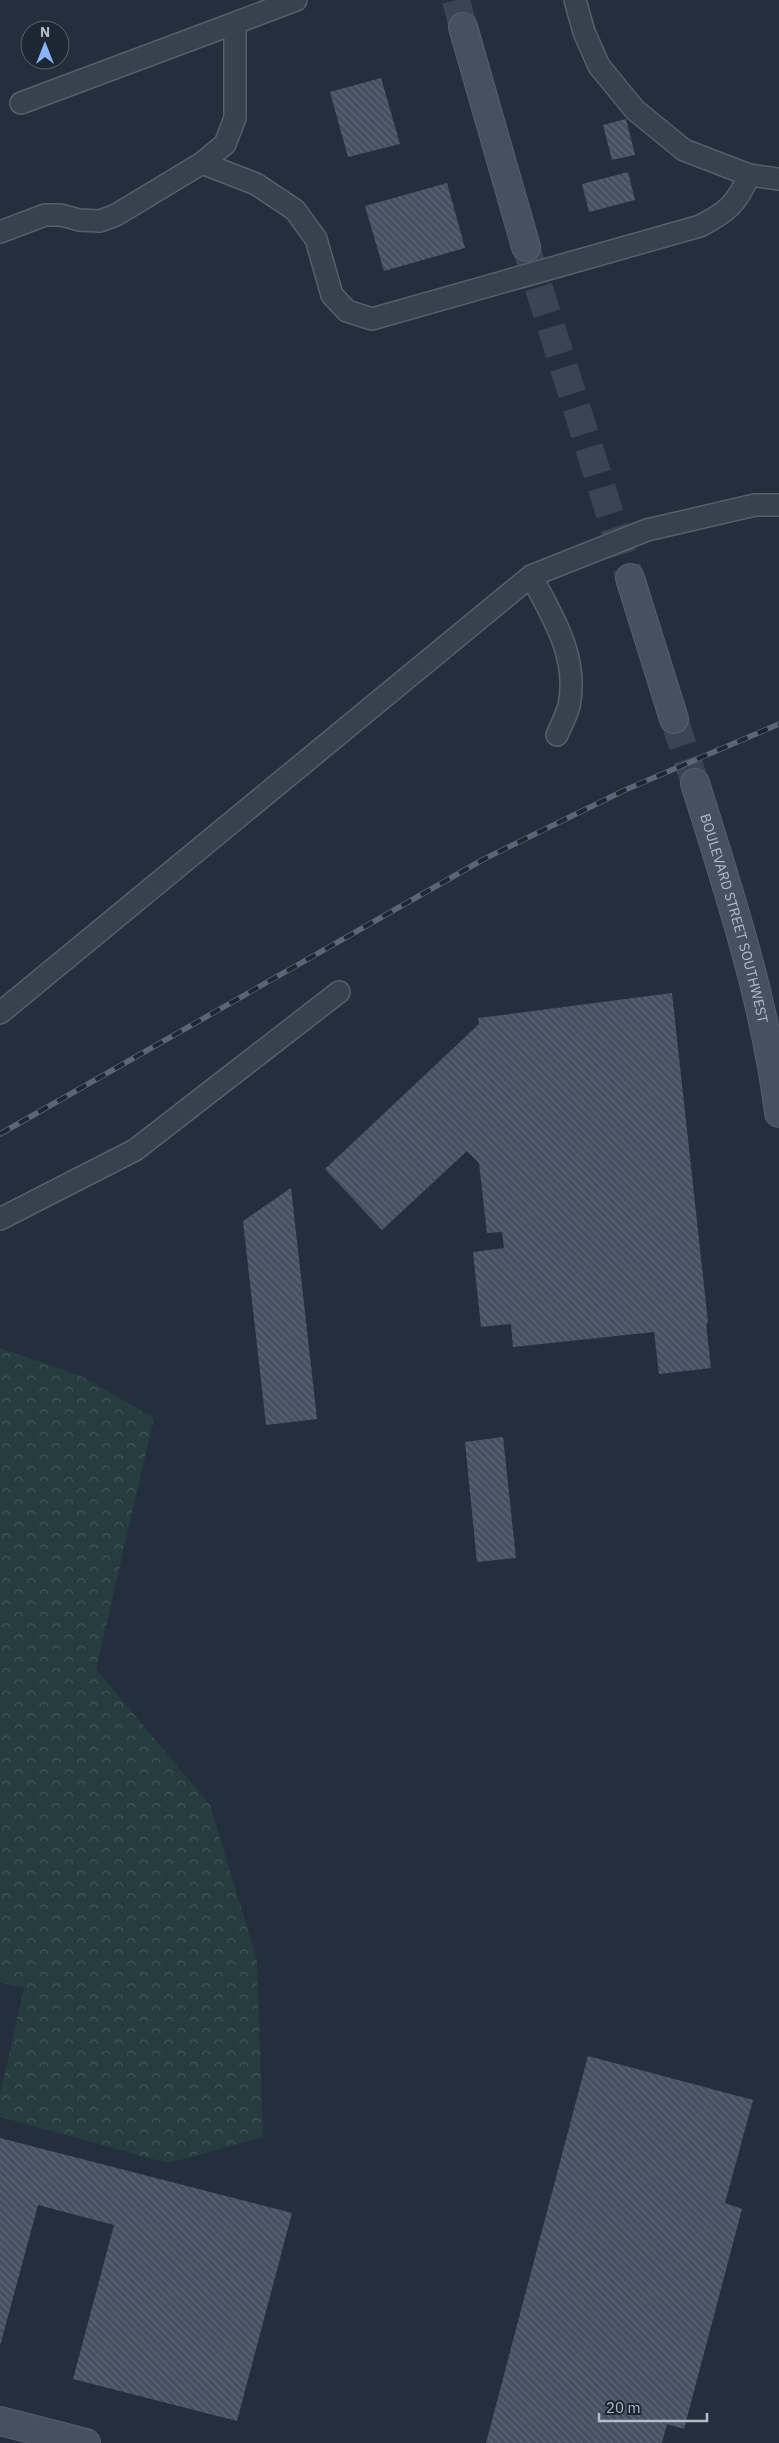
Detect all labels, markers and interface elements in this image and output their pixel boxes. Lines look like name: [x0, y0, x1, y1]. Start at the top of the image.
north arrow: [20, 20, 70, 70]
text: N: [40, 23, 50, 41]
street label: BOULEVARD STREET SOUTHWEST: [696, 811, 772, 1025]
scale bar: [599, 2390, 706, 2422]
text: 20 m: [606, 2398, 641, 2417]

